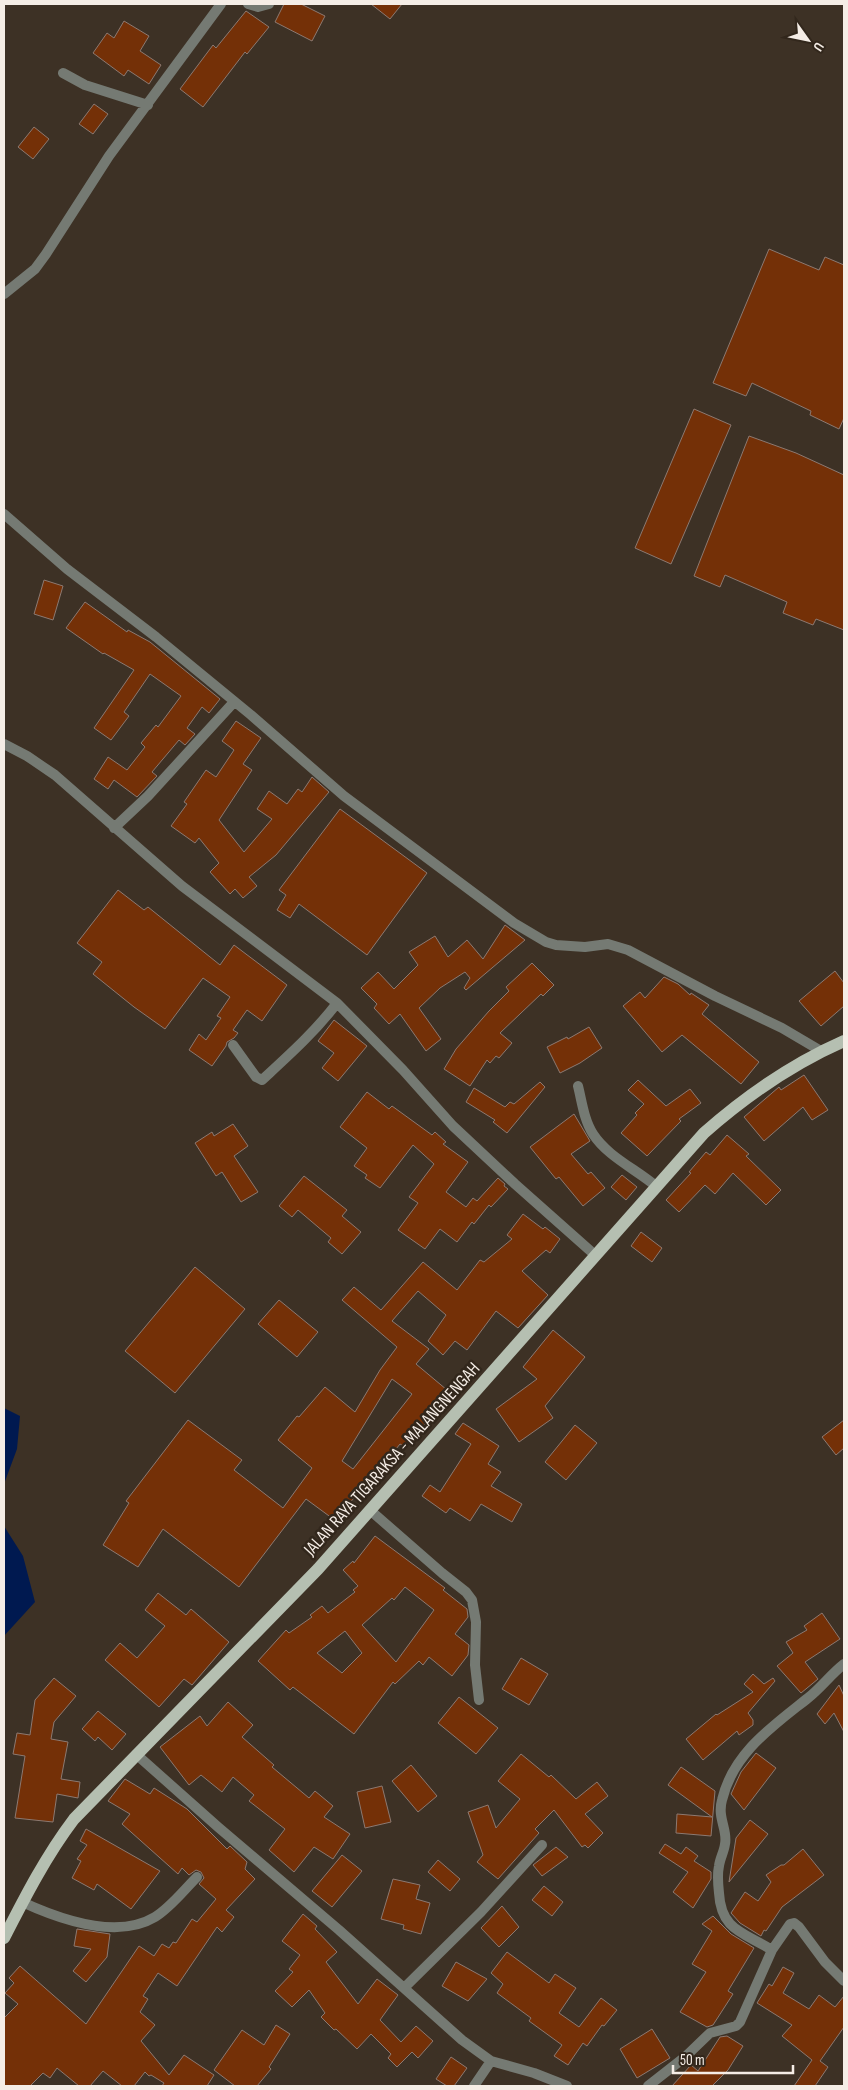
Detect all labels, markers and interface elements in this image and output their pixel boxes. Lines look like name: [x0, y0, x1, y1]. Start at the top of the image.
north arrow: [783, 15, 833, 65]
text: U: [809, 39, 828, 54]
street label: JALAN RAYA TIGARAKSA - MALANGNENGAH: [299, 1358, 484, 1561]
scale bar: [673, 2042, 793, 2074]
text: 50 m: [680, 2051, 705, 2070]

